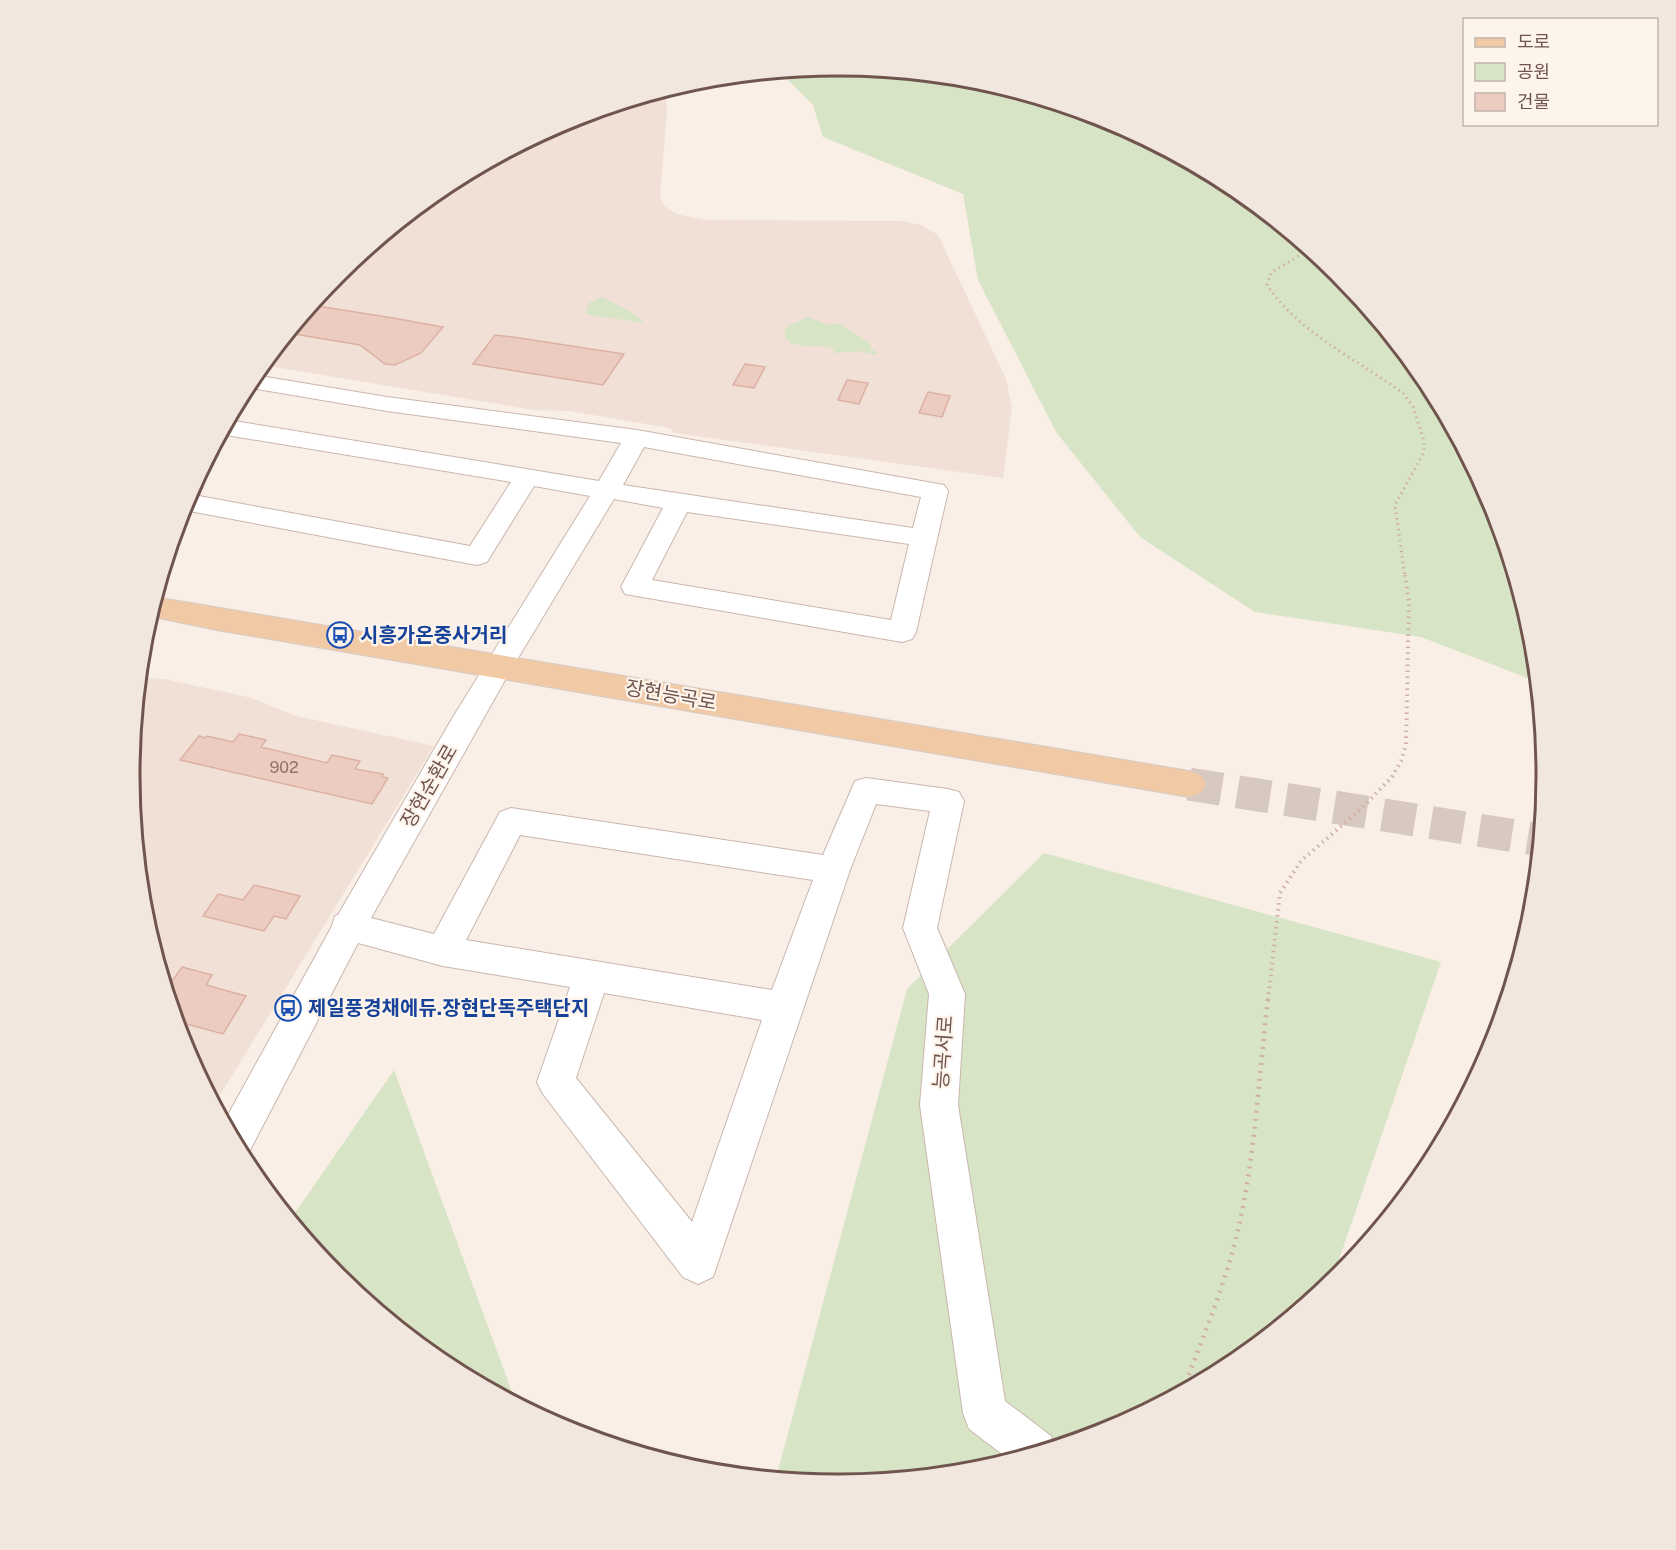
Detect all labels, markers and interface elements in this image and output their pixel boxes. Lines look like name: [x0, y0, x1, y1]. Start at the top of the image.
legend: [1463, 18, 1658, 126]
text: 도로: [1517, 31, 1550, 52]
text: 공원: [1517, 61, 1550, 82]
text: 건물: [1517, 91, 1550, 112]
bus stop icon: 시흥가온중사거리: [325, 620, 355, 650]
place label: 시흥가온중사거리: [360, 623, 507, 647]
street label: 장현능곡로: [624, 675, 718, 715]
street label: 장현순환로: [396, 740, 462, 832]
house number: 902: [269, 758, 299, 777]
bus stop icon: 제일풍경채에듀.장현단독주택단지: [273, 993, 303, 1023]
place label: 제일풍경채에듀.장현단독주택단지: [308, 996, 589, 1020]
street label: 능곡서로: [928, 1014, 958, 1090]

